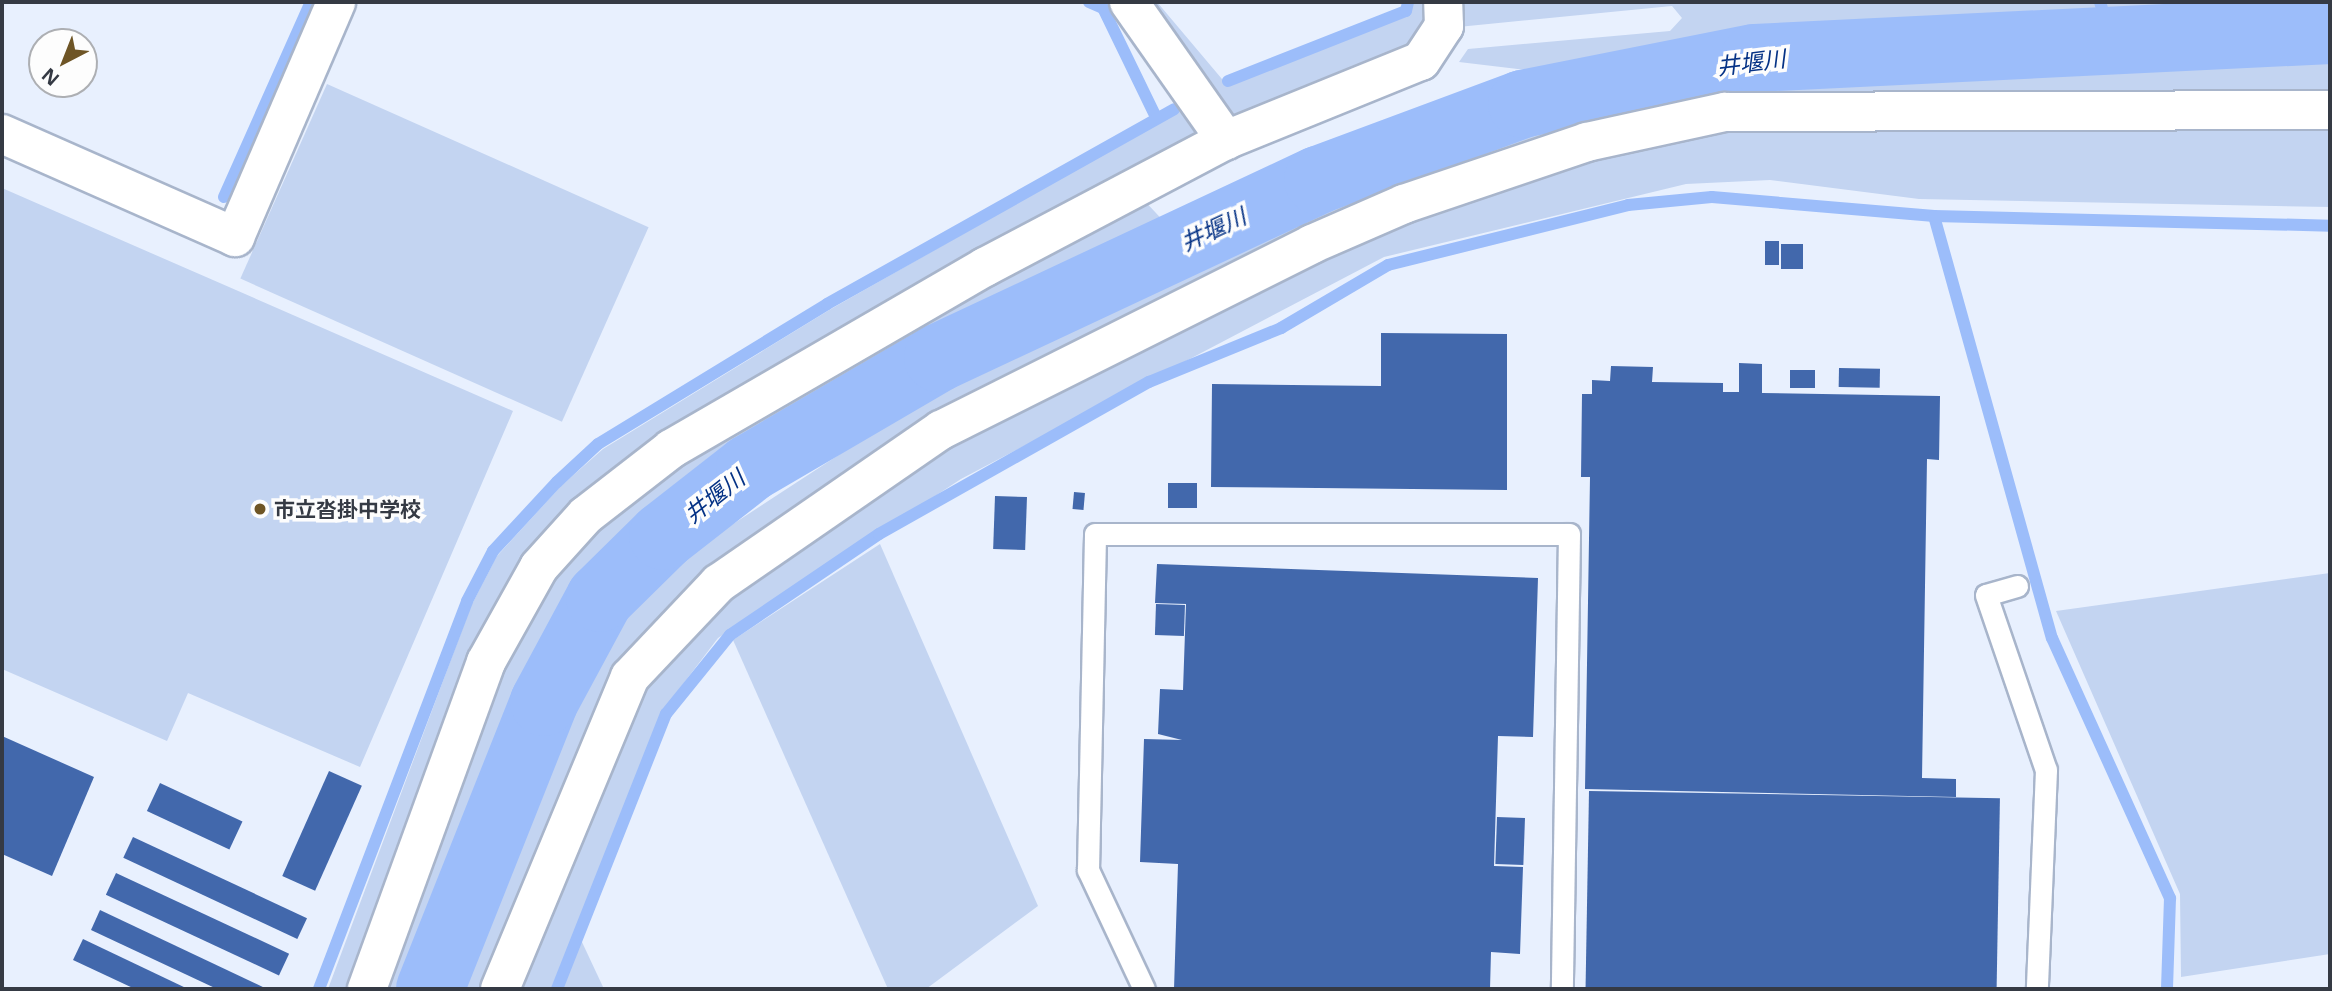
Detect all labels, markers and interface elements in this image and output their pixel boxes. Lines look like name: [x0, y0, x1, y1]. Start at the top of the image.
north arrow: [28, 28, 98, 98]
water label: 井堰川: [1715, 44, 1787, 80]
text: N: [36, 62, 65, 92]
water label: 井堰川: [1176, 202, 1250, 256]
water label: 井堰川: [678, 464, 750, 528]
place label: 市立沓掛中学校: [274, 496, 421, 522]
marker: 市立沓掛中学校: [252, 501, 268, 517]

